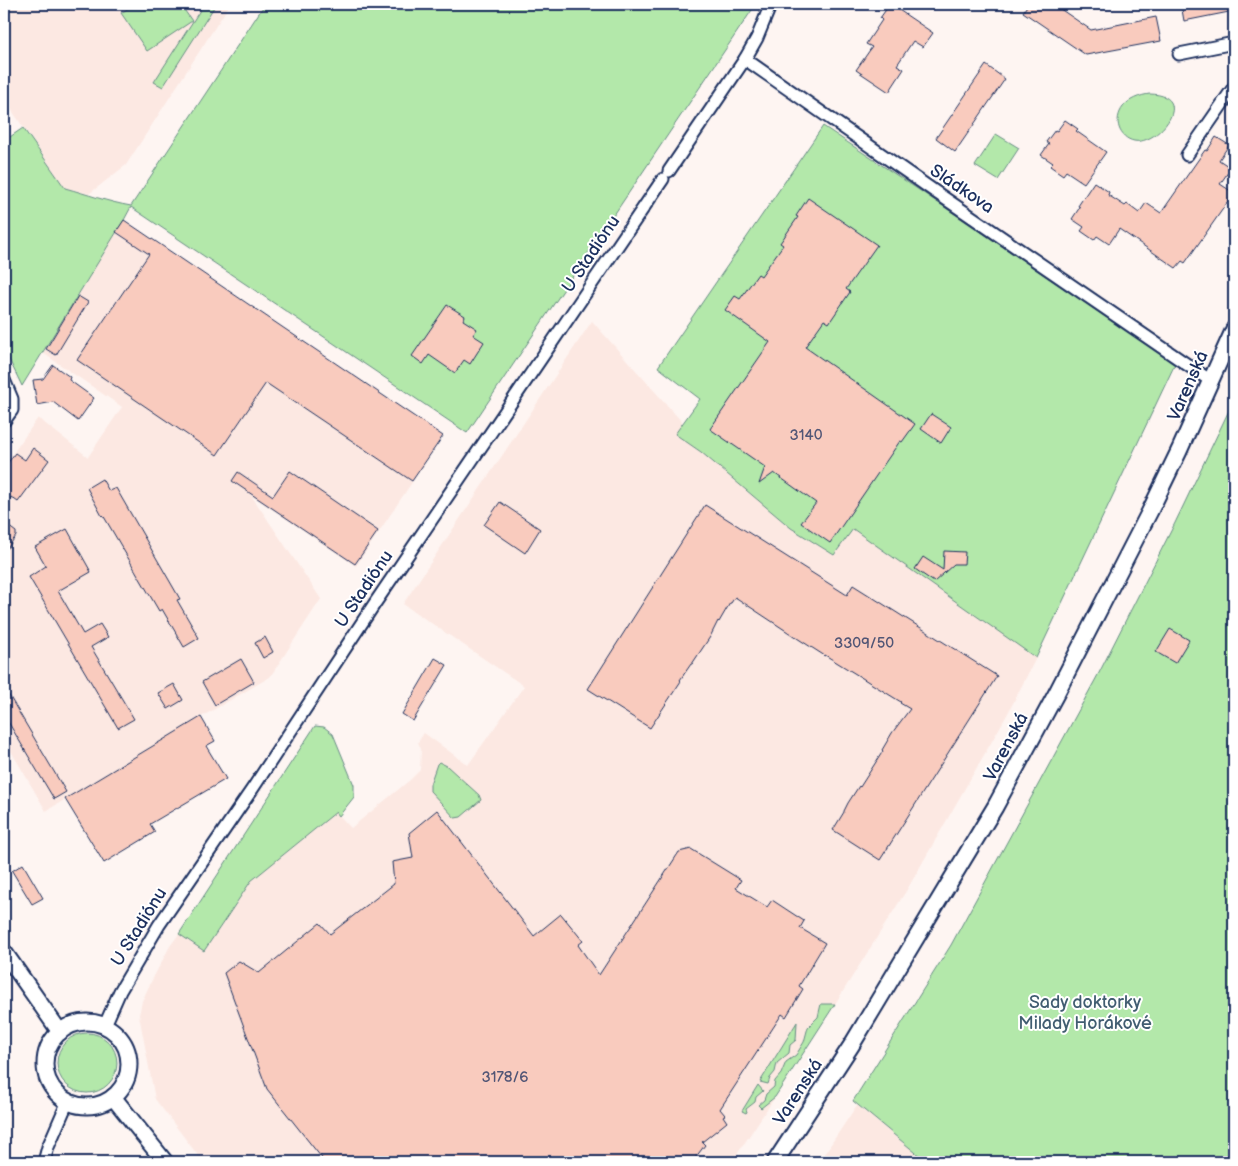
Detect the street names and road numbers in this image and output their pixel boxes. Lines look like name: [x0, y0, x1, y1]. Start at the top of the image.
street label: Sládkova: [926, 160, 998, 218]
street label: U Stadiónu: [558, 211, 624, 297]
street label: Varenská: [1163, 348, 1213, 424]
street label: U Stadiónu: [331, 546, 397, 632]
street label: Varenská: [979, 709, 1033, 785]
street label: U Stadiónu: [107, 884, 171, 970]
street label: Varenská: [769, 1055, 827, 1129]

